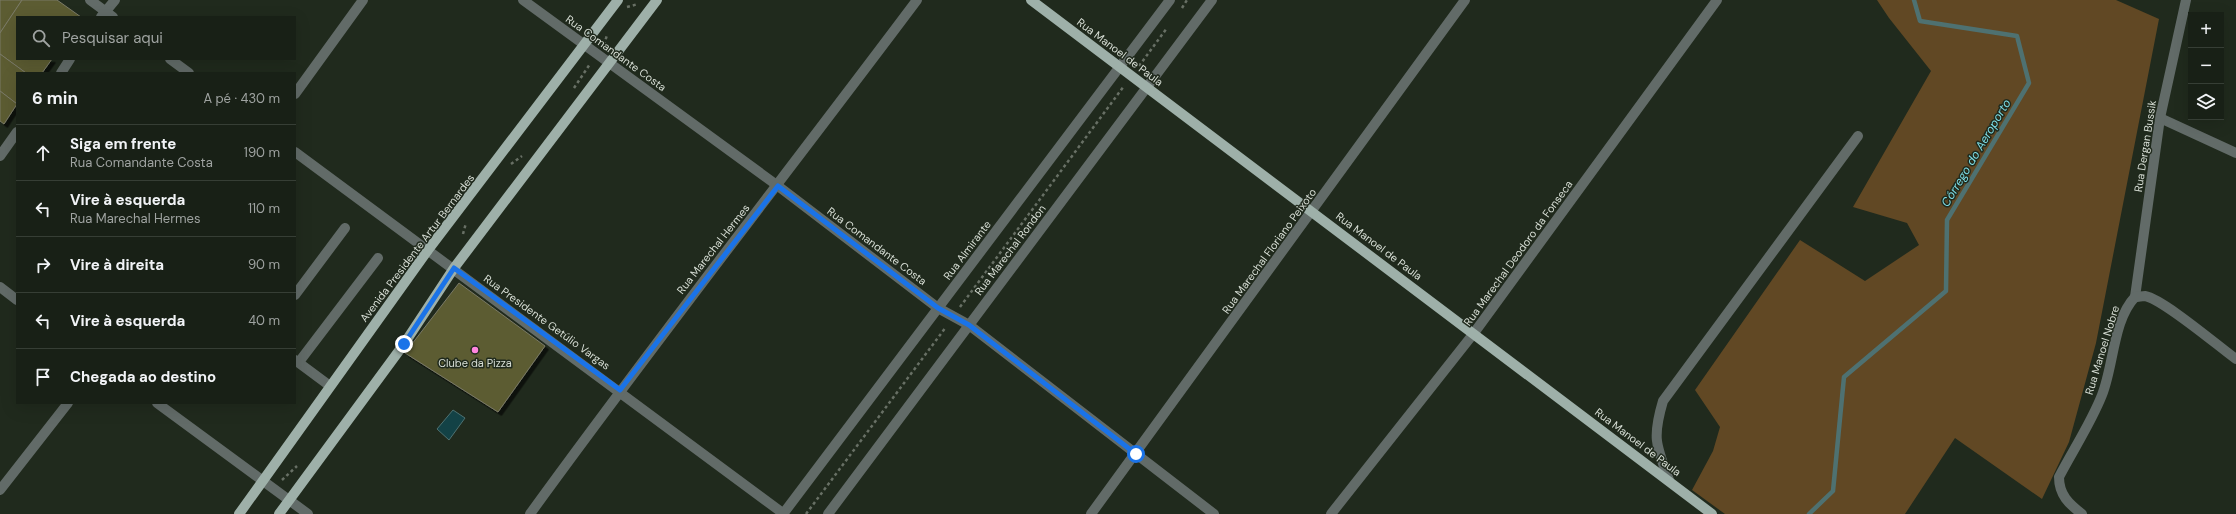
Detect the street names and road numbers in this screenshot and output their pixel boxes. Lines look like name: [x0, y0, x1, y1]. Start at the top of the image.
street label: Rua Comandante Costa: [563, 12, 669, 94]
street label: Rua Manoel de Paula: [1074, 15, 1166, 89]
street label: Rua Dergan Bussik: [2131, 99, 2159, 193]
street label: Avenida Presidente Artur Bernardes: [357, 171, 477, 325]
street label: Rua Marechal Deodoro da Fonseca: [1460, 177, 1576, 329]
street label: Rua Marechal Floriano Peixoto: [1219, 186, 1319, 316]
street label: Rua Marechal Hermes: [673, 201, 753, 297]
street label: Rua Marechal Rondon: [971, 202, 1049, 298]
street label: Rua Comandante Costa: [825, 204, 929, 288]
street label: Rua Manoel de Paula: [1333, 209, 1425, 283]
street label: Rua Almirante: [940, 218, 994, 282]
street label: Rua Presidente Getúlio Vargas: [481, 271, 613, 373]
street label: Rua Manoel Nobre: [2082, 304, 2122, 396]
street label: Rua Manoel de Paula: [1592, 405, 1684, 479]

